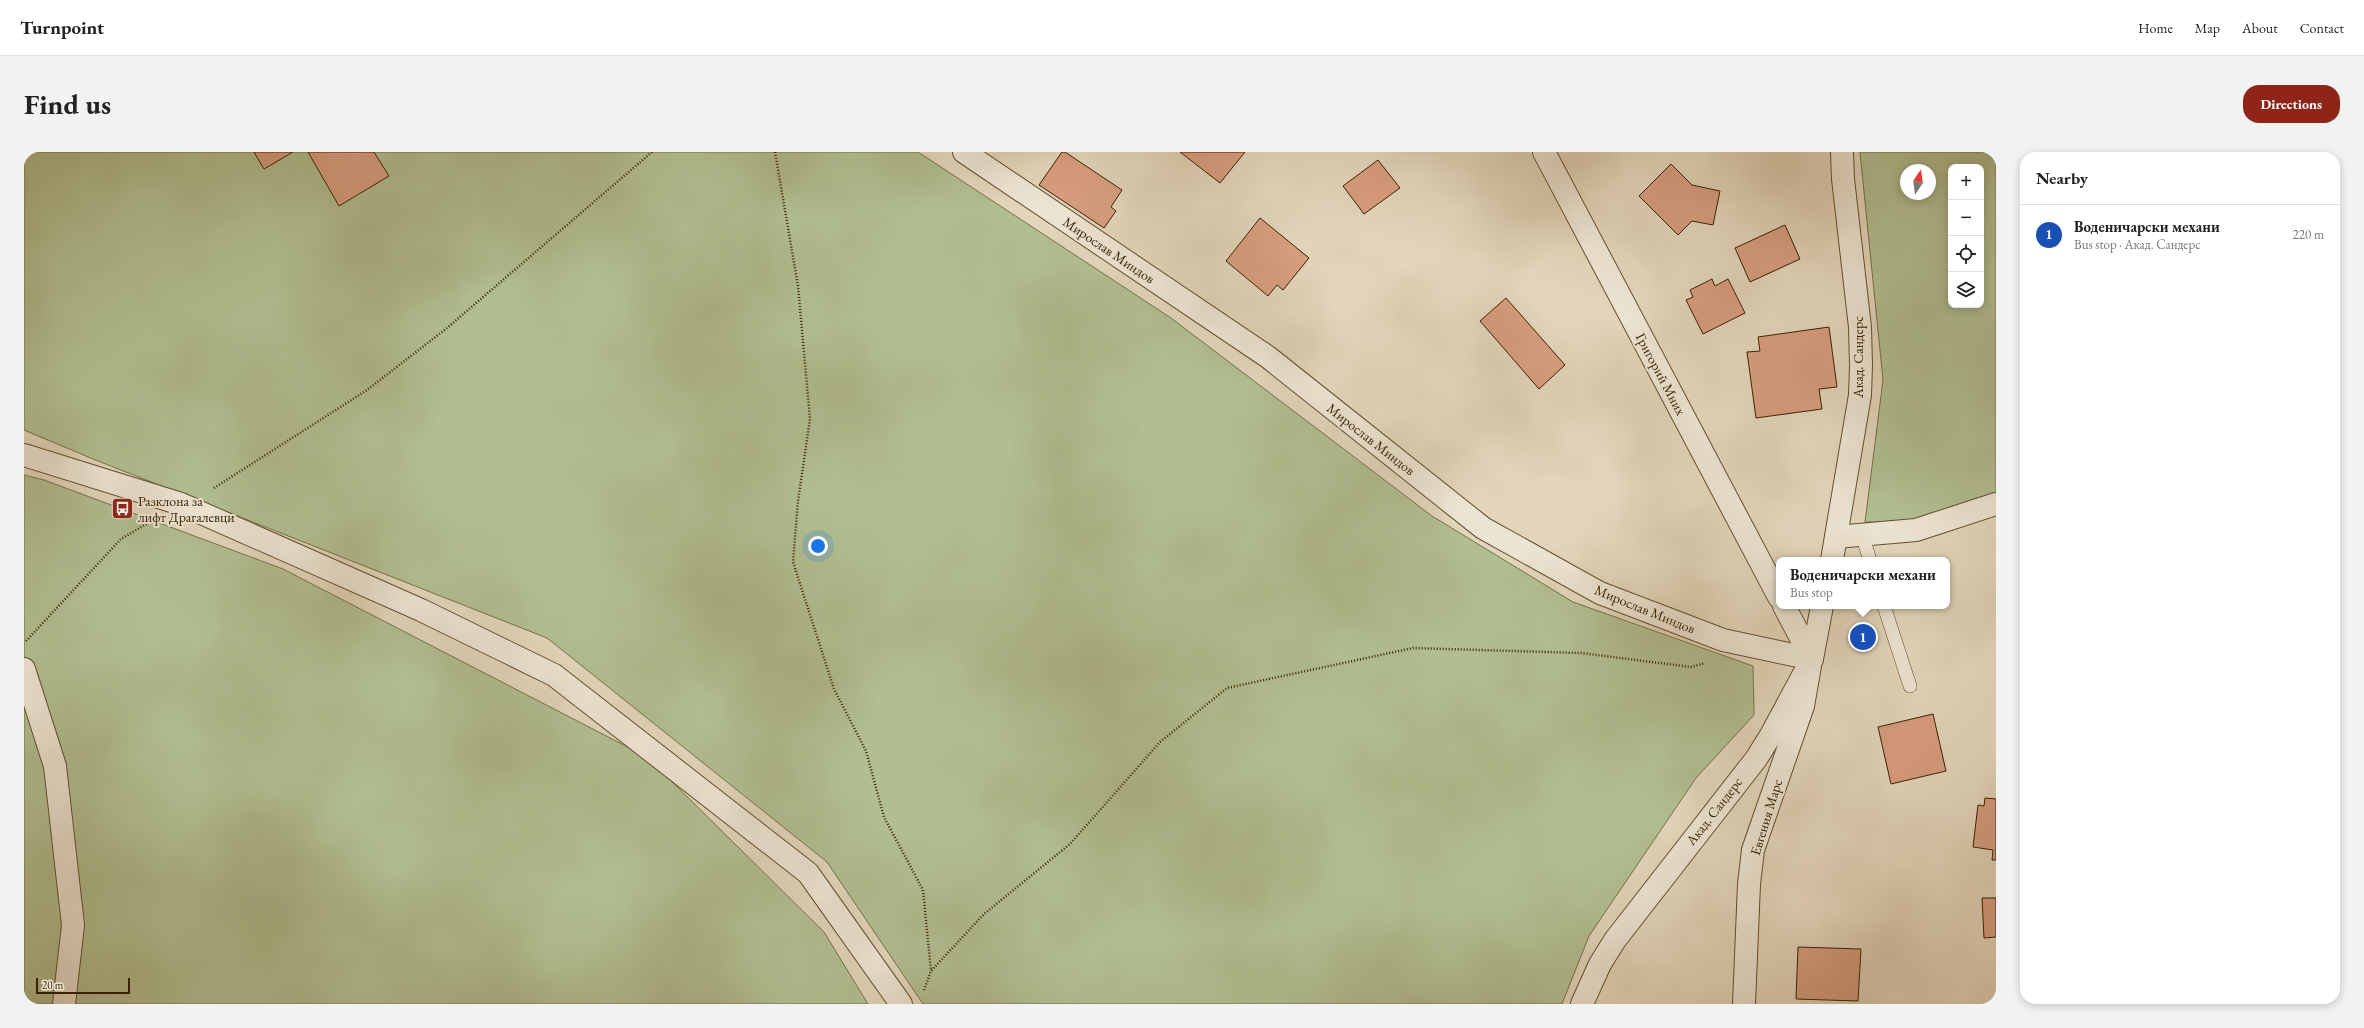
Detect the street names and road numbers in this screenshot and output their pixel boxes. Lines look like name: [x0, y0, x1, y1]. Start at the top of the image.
street label: Мирослав Миндов: [1060, 213, 1158, 287]
street label: Акад. Сандерс: [1849, 316, 1867, 399]
street label: Григорий Мних: [1632, 330, 1690, 418]
street label: Мирослав Миндов: [1323, 399, 1419, 479]
street label: Мирослав Миндов: [1592, 581, 1698, 637]
street label: Акад. Сандерс: [1681, 773, 1746, 850]
street label: Евгения Марс: [1746, 776, 1786, 857]

